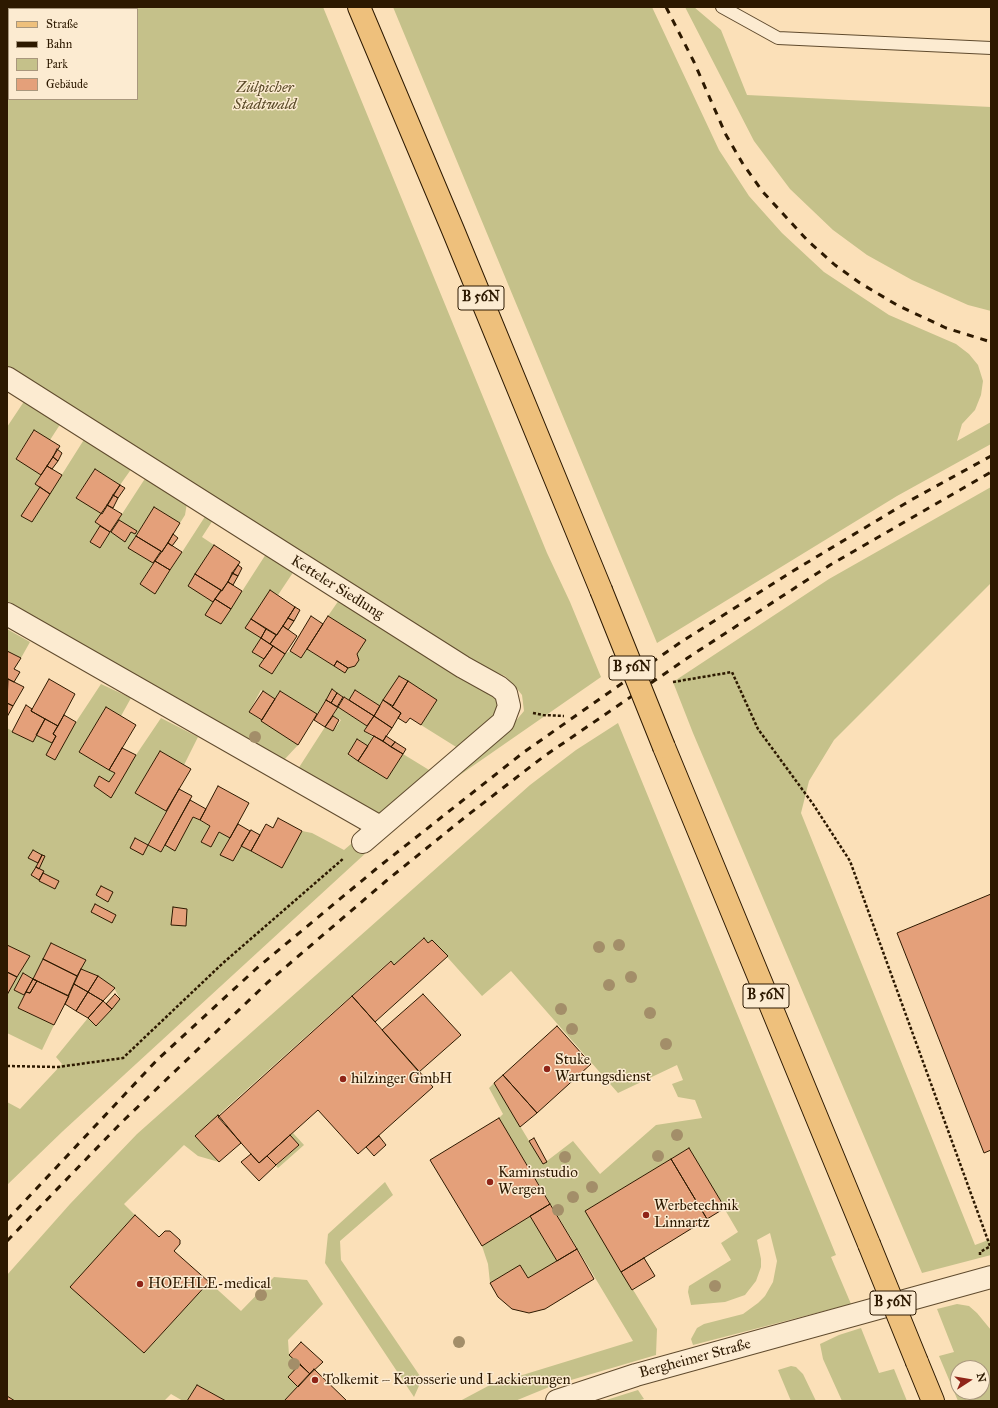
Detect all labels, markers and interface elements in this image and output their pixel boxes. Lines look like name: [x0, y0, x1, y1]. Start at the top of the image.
legend: [8, 8, 138, 100]
text: Straße: [46, 17, 78, 31]
text: Bahn: [46, 37, 72, 51]
text: Park: [46, 57, 68, 71]
text: Gebäude: [46, 77, 88, 91]
park label: Zülpicher Stadtwald: [234, 79, 296, 114]
road number: B 56N: [458, 286, 504, 310]
street label: Ketteler Siedlung: [287, 552, 387, 624]
road number: B 56N: [609, 656, 655, 680]
road number: B 56N: [743, 984, 789, 1008]
place label: Stuke Wartungsdienst: [555, 1051, 651, 1086]
marker: Stuke Wartungsdienst: [542, 1064, 552, 1074]
place label: hilzinger GmbH: [351, 1070, 452, 1088]
marker: hilzinger GmbH: [338, 1074, 348, 1084]
place label: Kaminstudio Wergen: [498, 1164, 578, 1199]
marker: Kaminstudio Wergen: [485, 1177, 495, 1187]
place label: Werbetechnik Linnartz: [654, 1197, 738, 1232]
marker: Werbetechnik Linnartz: [641, 1210, 651, 1220]
place label: HOEHLE-medical: [148, 1275, 271, 1293]
marker: HOEHLE-medical: [135, 1279, 145, 1289]
road number: B 56N: [870, 1291, 916, 1315]
street label: Bergheimer Straße: [637, 1335, 753, 1383]
north arrow: [950, 1360, 990, 1400]
place label: Tolkemit – Karosserie und Lackierungen: [323, 1371, 571, 1389]
text: N: [974, 1372, 989, 1384]
marker: Tolkemit – Karosserie und Lackierungen: [310, 1375, 320, 1385]

